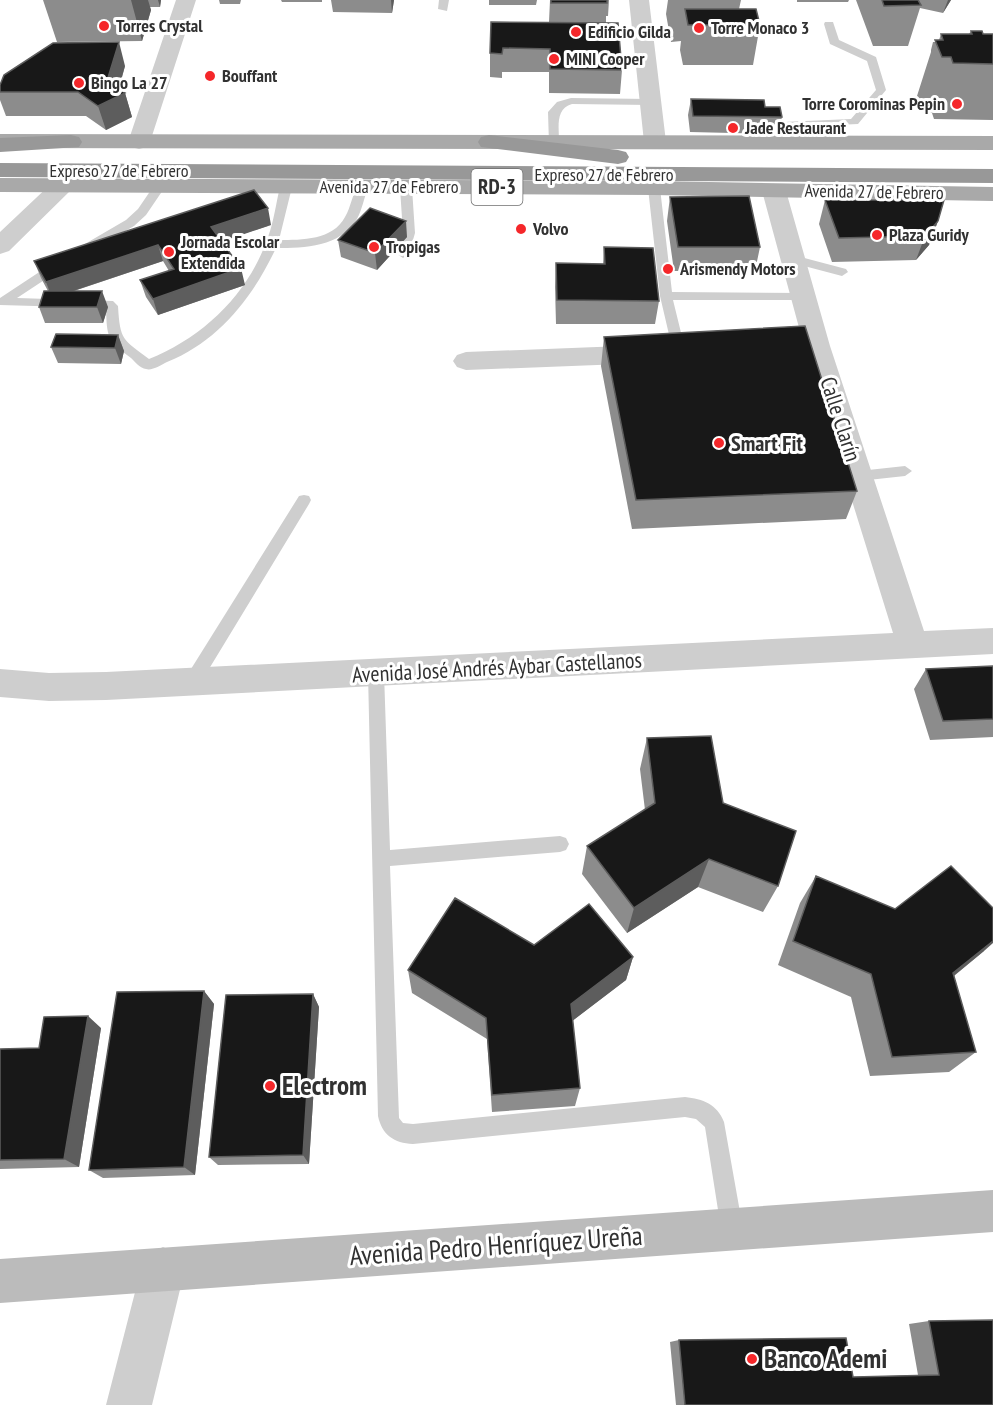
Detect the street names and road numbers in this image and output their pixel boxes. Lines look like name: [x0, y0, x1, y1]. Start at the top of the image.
street label: Expreso 27 de Febrero: [49, 159, 189, 182]
street label: Expreso 27 de Febrero: [534, 163, 674, 186]
road number: RD-3: [472, 169, 522, 205]
street label: Avenida 27 de Febrero: [319, 175, 459, 198]
street label: Avenida 27 de Febrero: [804, 179, 944, 204]
street label: Calle Clarín: [814, 373, 868, 465]
street label: Avenida José Andrés Aybar Castellanos: [351, 645, 643, 689]
street label: Avenida Pedro Henríquez Ureña: [348, 1218, 644, 1272]

